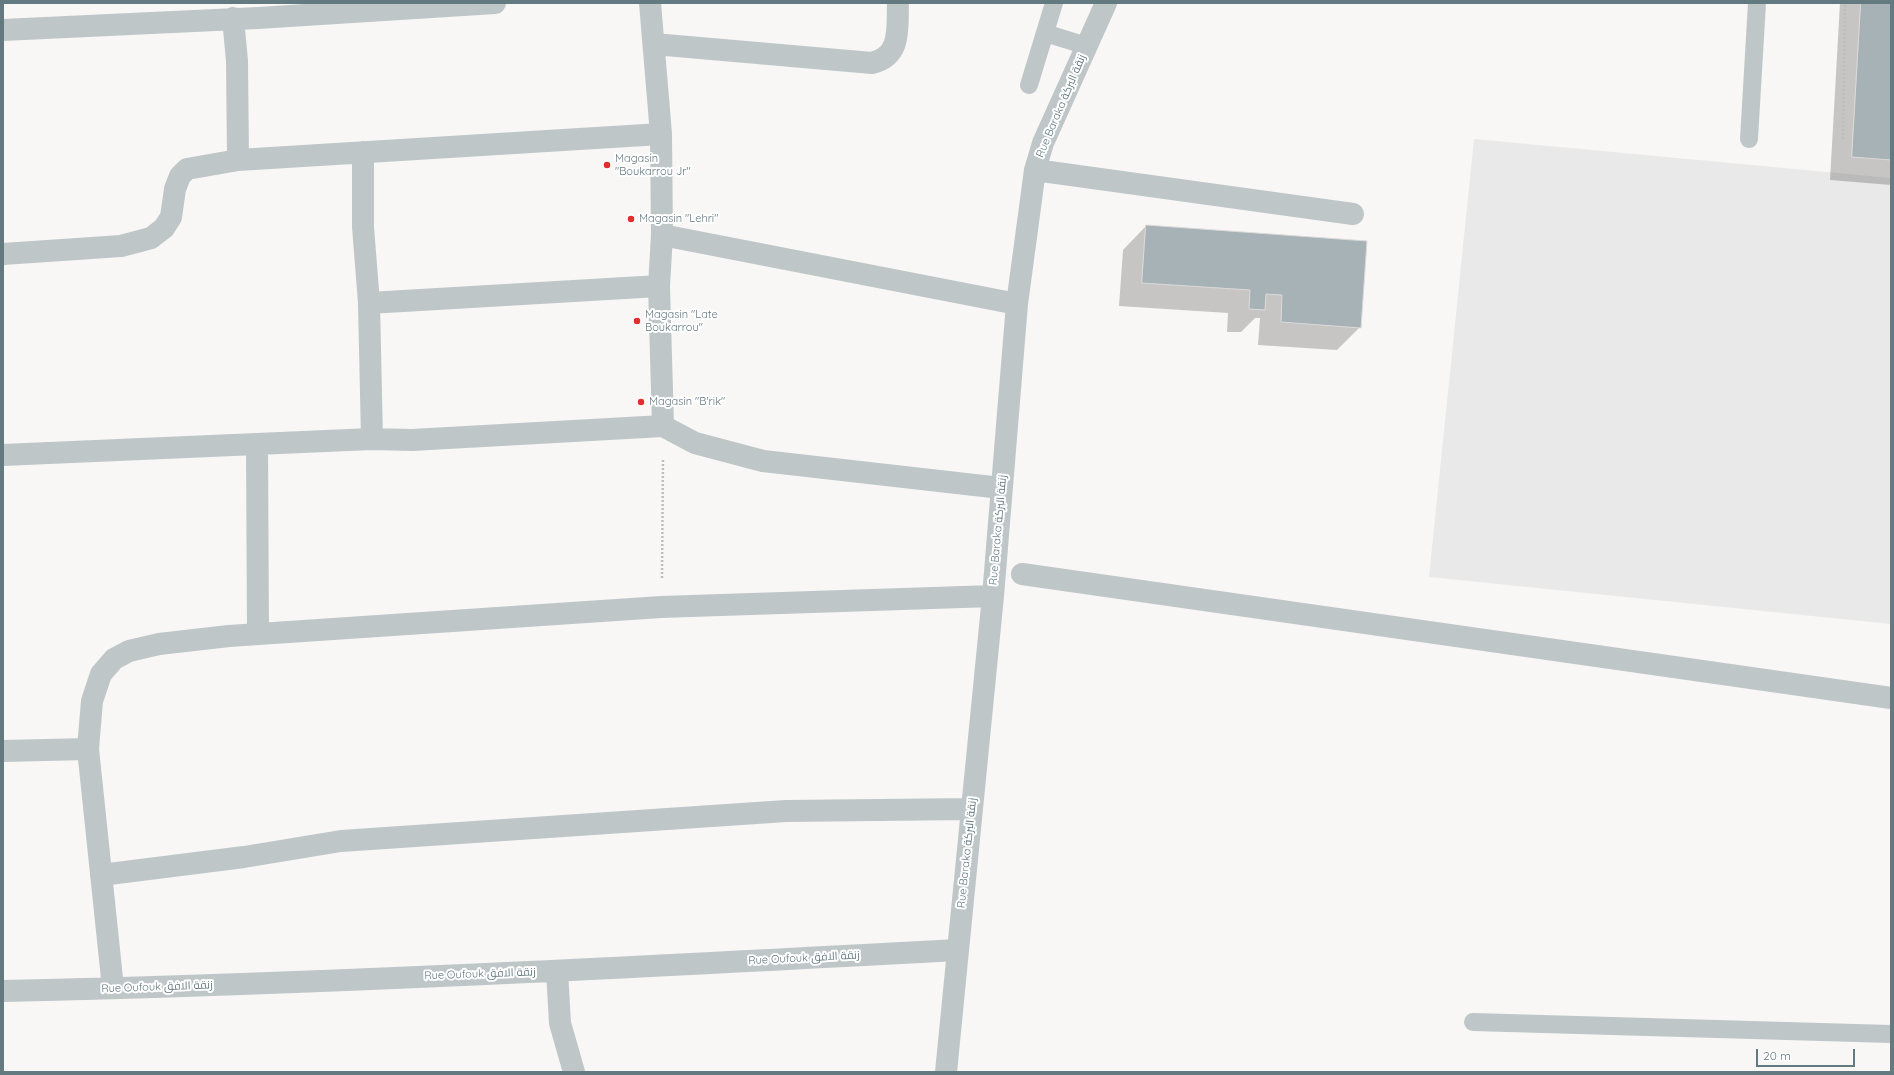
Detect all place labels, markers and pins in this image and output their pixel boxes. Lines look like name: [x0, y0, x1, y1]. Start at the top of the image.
place label: Magasin "Boukarrou Jr": [615, 152, 691, 178]
marker: Magasin "Boukarrou Jr": [602, 160, 612, 170]
place label: Magasin "Lehri": [639, 212, 718, 226]
marker: Magasin "Lehri": [626, 214, 636, 224]
place label: Magasin "Late Boukarrou": [645, 308, 718, 334]
marker: Magasin "Late Boukarrou": [632, 316, 642, 326]
place label: Magasin "B'rik": [649, 395, 725, 409]
marker: Magasin "B'rik": [636, 397, 646, 407]

